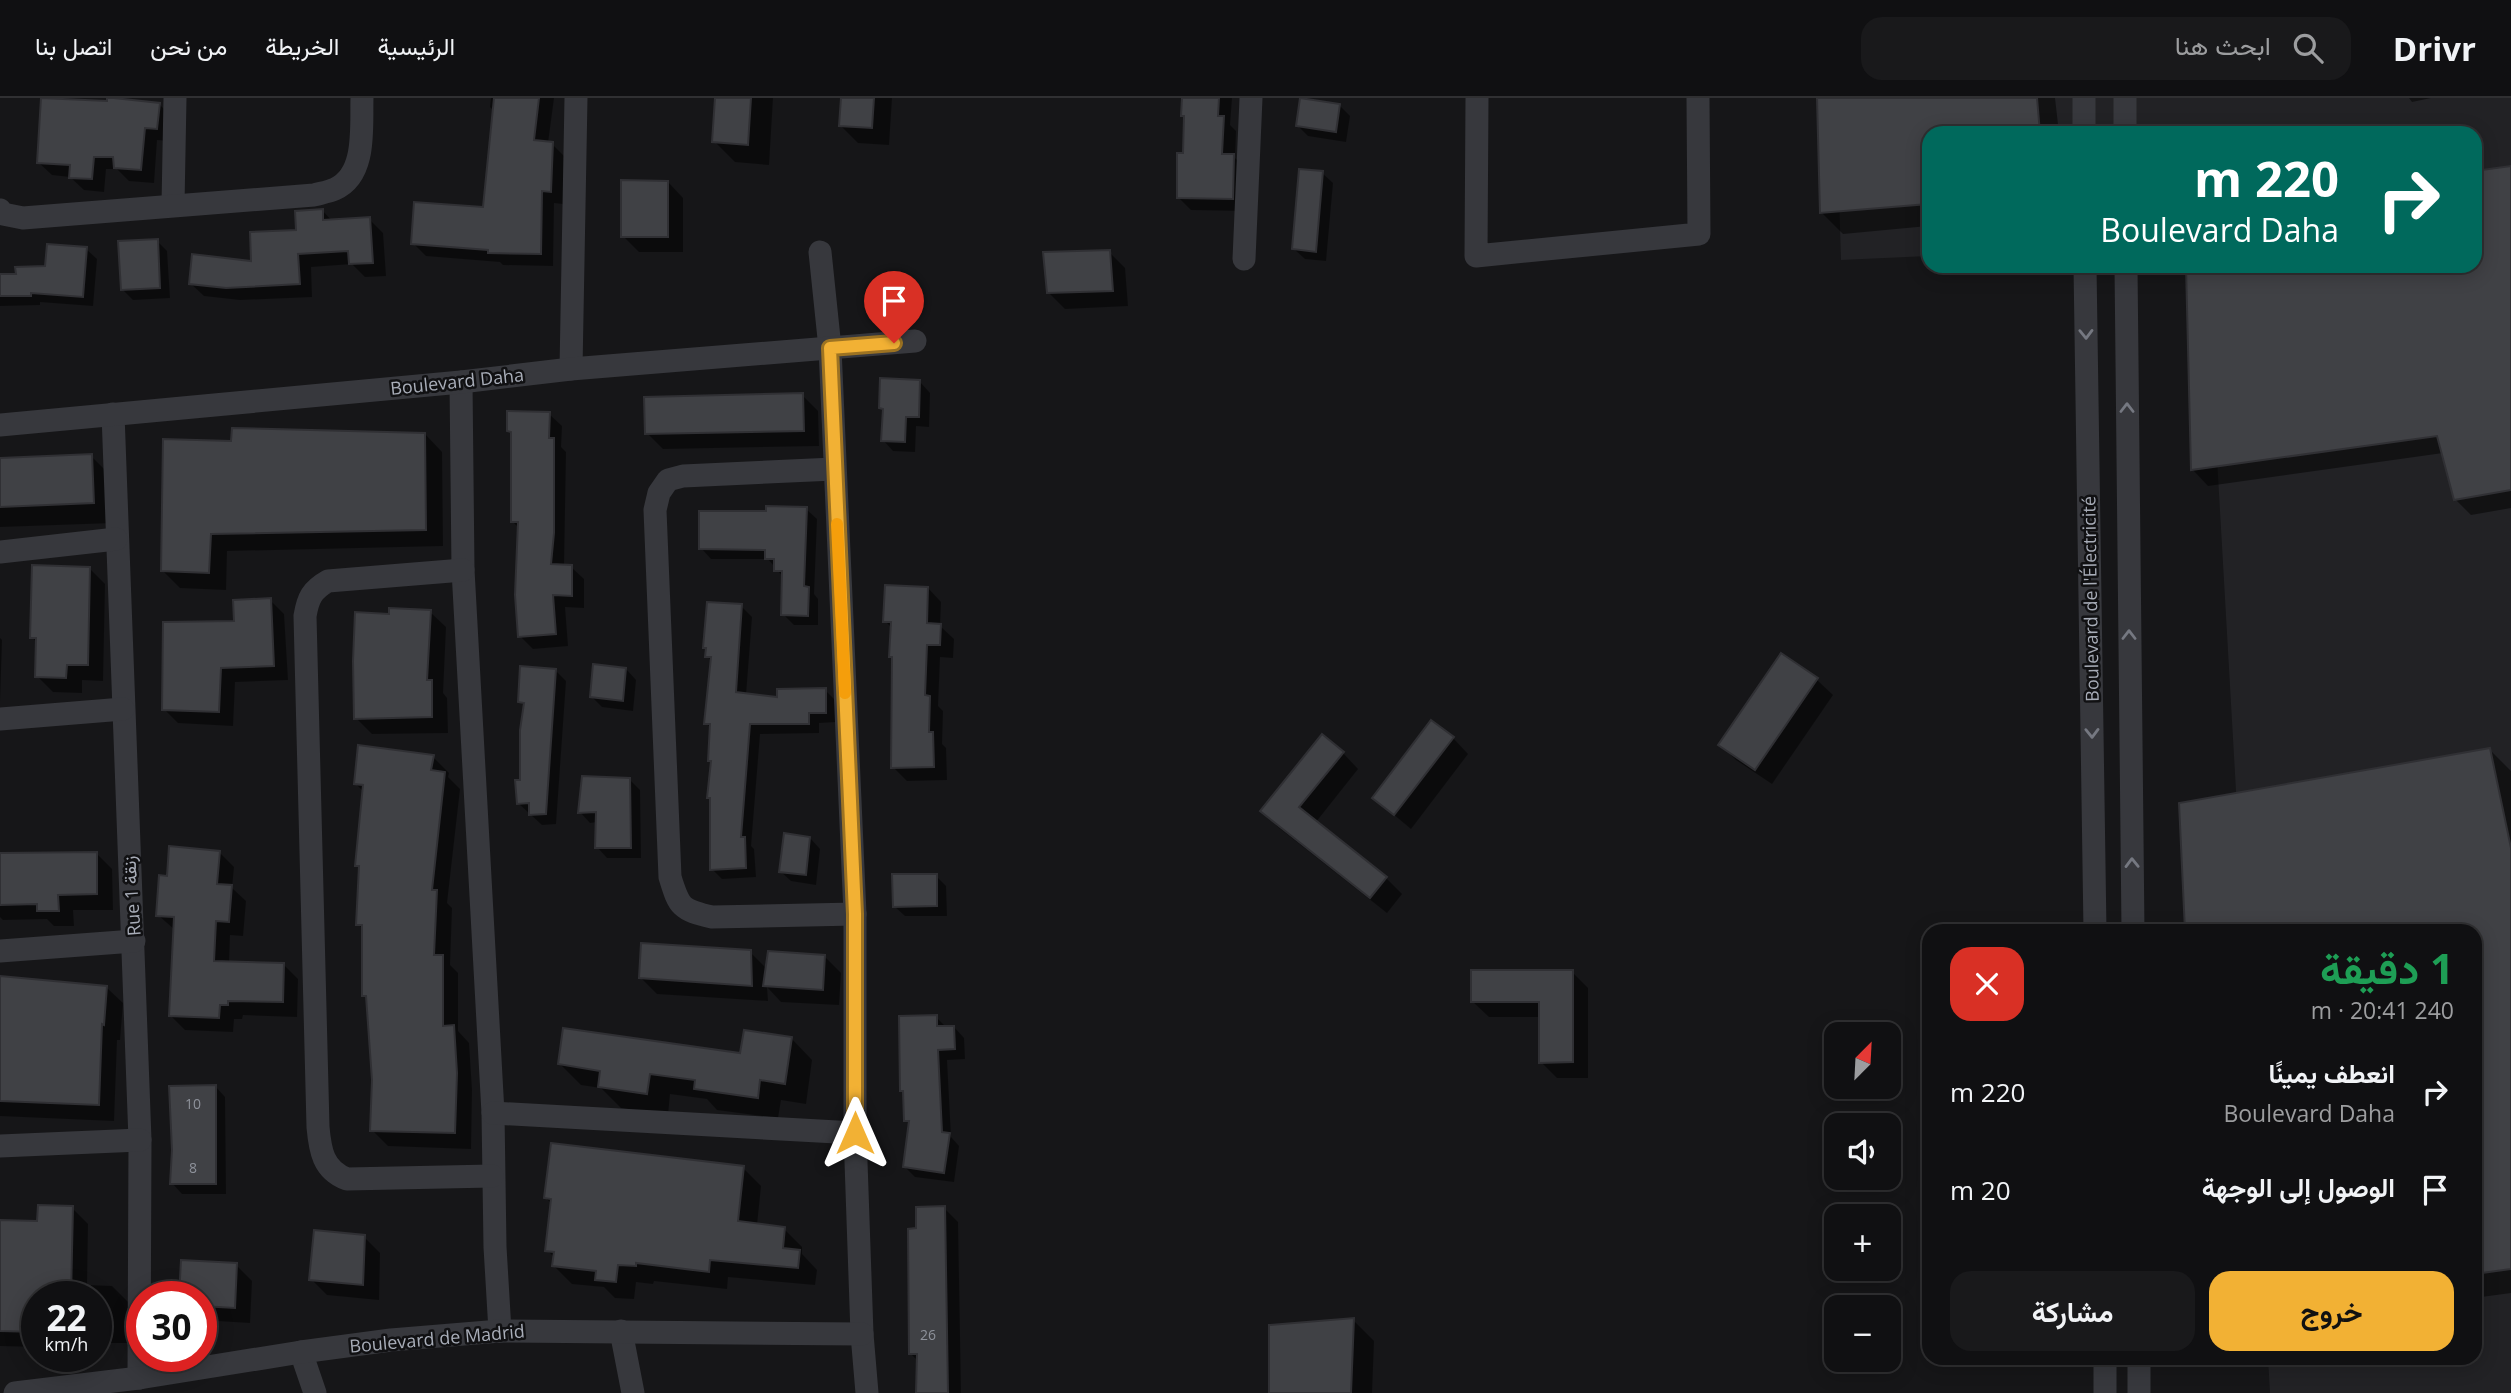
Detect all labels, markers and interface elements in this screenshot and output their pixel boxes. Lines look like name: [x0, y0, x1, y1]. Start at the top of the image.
search box: [1861, 17, 2351, 80]
text: Drivr: [2393, 26, 2476, 71]
text: ابحث هنا: [2175, 27, 2271, 63]
text: اتصل بنا: [35, 29, 112, 62]
text: من نحن: [150, 29, 227, 62]
text: الخريطة: [265, 29, 339, 62]
text: الرئيسية: [377, 29, 455, 62]
icon: search: [2289, 29, 2327, 67]
text: 220 m: [2194, 145, 2339, 211]
icon: right: [2363, 154, 2454, 245]
text: Boulevard Daha: [2100, 208, 2339, 251]
pin: [864, 271, 924, 343]
icon: arrive: [875, 282, 913, 320]
one-way arrow: [2078, 329, 2094, 340]
street label: Boulevard Daha: [389, 362, 525, 400]
one-way arrow: [2119, 402, 2135, 413]
street label: Boulevard de l'Électricité: [2076, 496, 2104, 702]
one-way arrow: [2121, 630, 2137, 640]
one-way arrow: [2084, 728, 2099, 739]
street label: Rue 1 زنقة: [116, 855, 146, 937]
one-way arrow: [2124, 857, 2139, 868]
text: 1 دقيقة: [2320, 939, 2454, 996]
button: close: [1950, 947, 2024, 1021]
text: 240 m · 20:41: [2311, 994, 2454, 1026]
north arrow: [1824, 1022, 1900, 1099]
map controls: [1824, 1022, 1901, 1372]
text: انعطف يمينًا: [2268, 1055, 2395, 1091]
icon: right: [2416, 1073, 2454, 1111]
text: 220 m: [1950, 1074, 2025, 1110]
house number: 10: [185, 1094, 201, 1113]
position arrow: [818, 1096, 892, 1170]
text: Boulevard Daha: [2223, 1097, 2395, 1129]
button: sound: [1824, 1113, 1901, 1190]
house number: 8: [189, 1158, 197, 1177]
text: الوصول إلى الوجهة: [2202, 1169, 2395, 1205]
icon: arrive: [2416, 1171, 2454, 1209]
text: 20 m: [1950, 1172, 2011, 1208]
button: +: [1824, 1204, 1901, 1281]
button: مشاركة: [1950, 1271, 2195, 1351]
button: خروج: [2209, 1271, 2454, 1351]
speed limit sign: 30: [126, 1281, 217, 1372]
text: 22: [46, 1294, 87, 1341]
button: −: [1824, 1295, 1901, 1372]
street label: Boulevard de Madrid: [348, 1318, 526, 1358]
house number: 26: [920, 1325, 936, 1344]
text: km/h: [45, 1332, 88, 1356]

